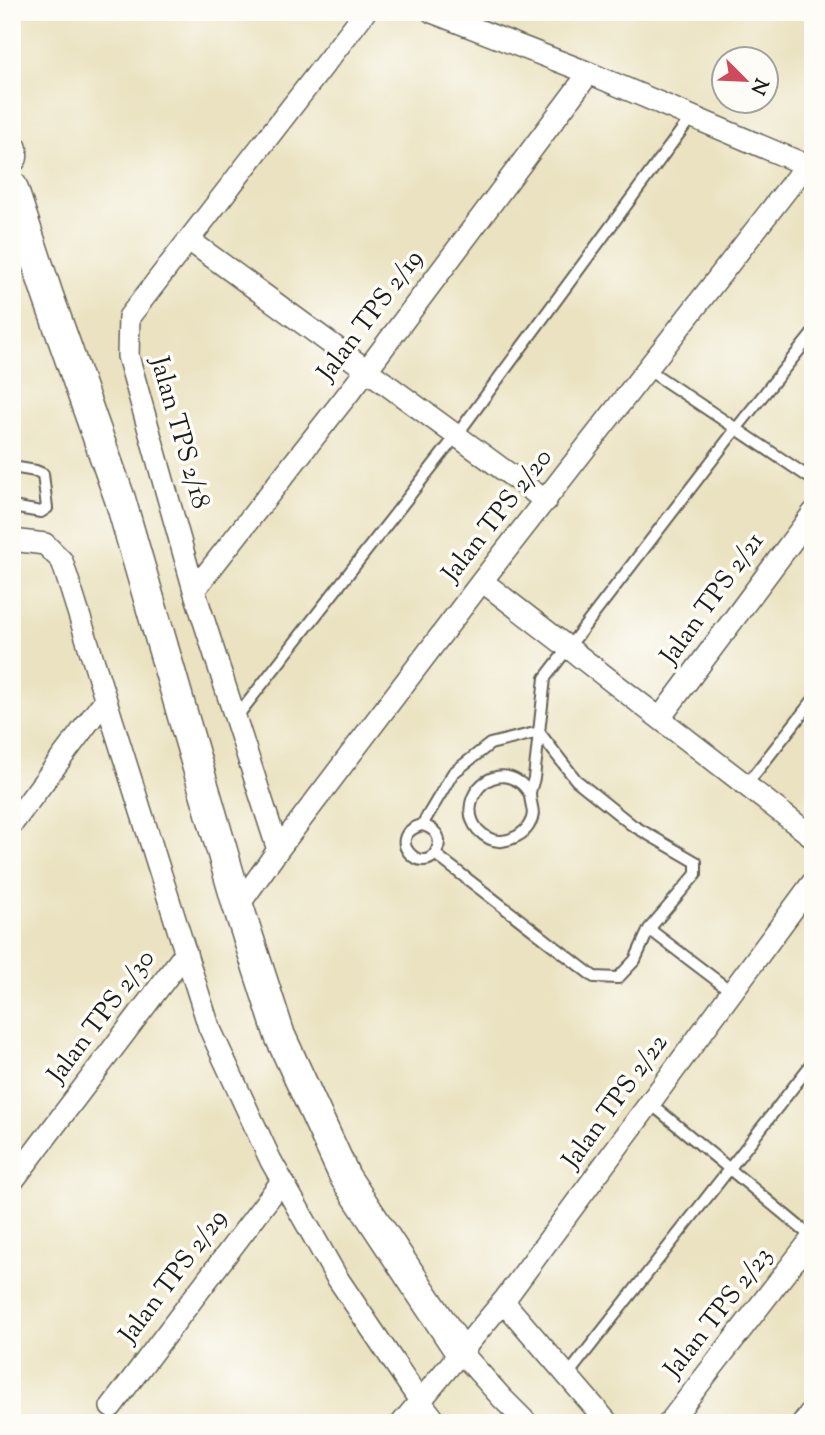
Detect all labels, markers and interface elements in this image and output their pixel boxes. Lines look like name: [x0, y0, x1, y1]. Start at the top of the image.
north arrow: [710, 46, 780, 116]
text: N: [743, 73, 774, 98]
street label: Jalan TPS 2/19: [308, 243, 433, 391]
street label: Jalan TPS 2/18: [139, 351, 218, 513]
street label: Jalan TPS 2/20: [433, 441, 562, 592]
street label: Jalan TPS 2/21: [651, 525, 774, 674]
street label: Jalan TPS 2/30: [38, 942, 165, 1093]
street label: Jalan TPS 2/22: [553, 1027, 678, 1179]
street label: Jalan TPS 2/29: [110, 1202, 237, 1353]
street label: Jalan TPS 2/23: [655, 1240, 782, 1388]

